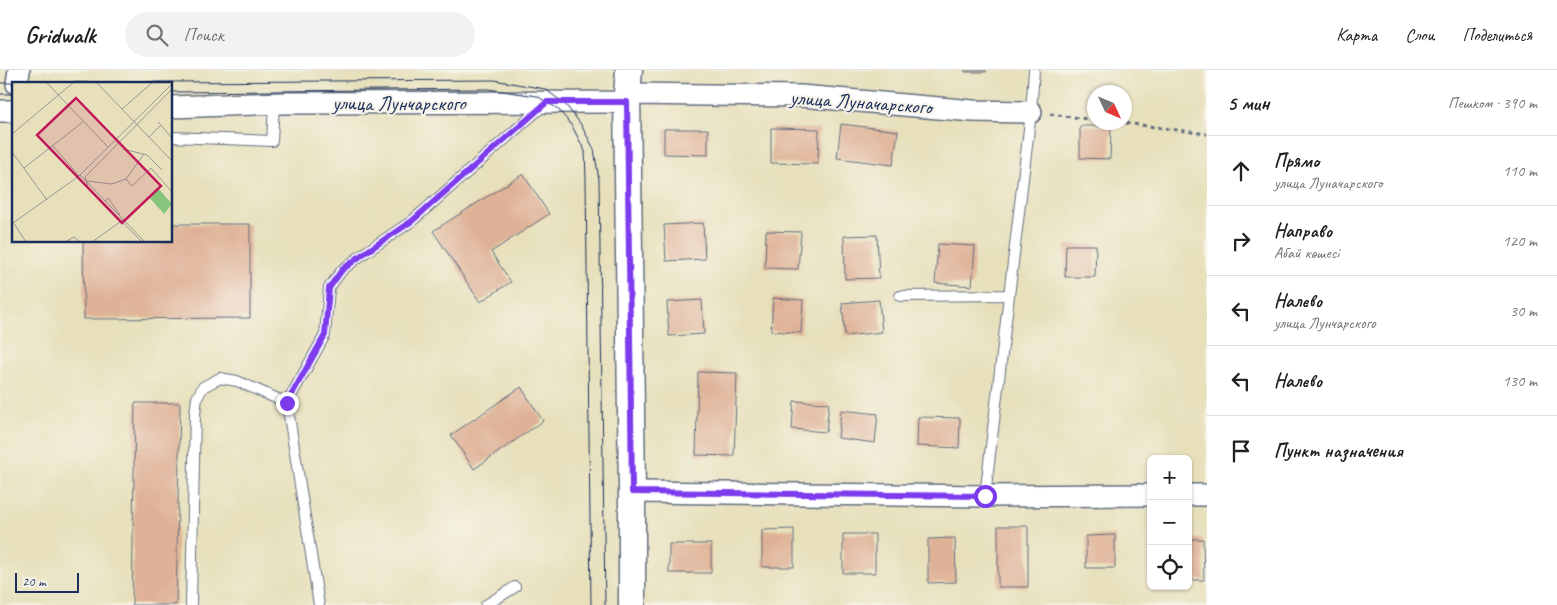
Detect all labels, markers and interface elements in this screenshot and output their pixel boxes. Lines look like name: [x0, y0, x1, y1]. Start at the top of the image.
search box: [125, 12, 475, 57]
text: Gridwalk: [25, 20, 95, 50]
icon: search: [143, 21, 171, 49]
text: Поиск: [183, 23, 224, 47]
text: Карта: [1336, 24, 1377, 46]
text: Слои: [1405, 24, 1434, 46]
text: Поделиться: [1462, 24, 1532, 46]
inset map: [12, 82, 172, 242]
street label: улица Луначарского: [787, 84, 935, 120]
north arrow: [1087, 85, 1132, 130]
street label: улица Лунчарского: [330, 90, 467, 116]
text: 5 мин: [1227, 90, 1269, 116]
text: Пешком · 390 m: [1448, 93, 1537, 113]
text: Прямо: [1274, 149, 1319, 173]
icon: ahead: [1227, 157, 1255, 185]
text: 110 m: [1503, 161, 1537, 181]
text: улица Луначарского: [1274, 173, 1382, 193]
text: Направо: [1274, 219, 1332, 243]
icon: right: [1227, 227, 1255, 255]
text: 120 m: [1503, 231, 1537, 251]
text: Абай көшесі: [1274, 243, 1339, 263]
text: Налево: [1274, 289, 1322, 313]
icon: left: [1227, 297, 1255, 325]
text: 30 m: [1510, 301, 1537, 321]
text: улица Лунчарского: [1274, 313, 1376, 333]
icon: left: [1227, 367, 1255, 395]
text: Налево: [1274, 369, 1322, 393]
text: 130 m: [1503, 371, 1537, 391]
route end: [276, 392, 299, 415]
icon: arrive: [1227, 437, 1255, 465]
text: Пункт назначения: [1274, 439, 1403, 463]
map controls: [1147, 455, 1192, 590]
button: +: [1147, 455, 1192, 500]
route start: [974, 485, 997, 508]
button: −: [1147, 500, 1192, 545]
button: locate: [1147, 545, 1192, 590]
scale bar: [15, 570, 79, 593]
text: 20 m: [22, 573, 46, 590]

